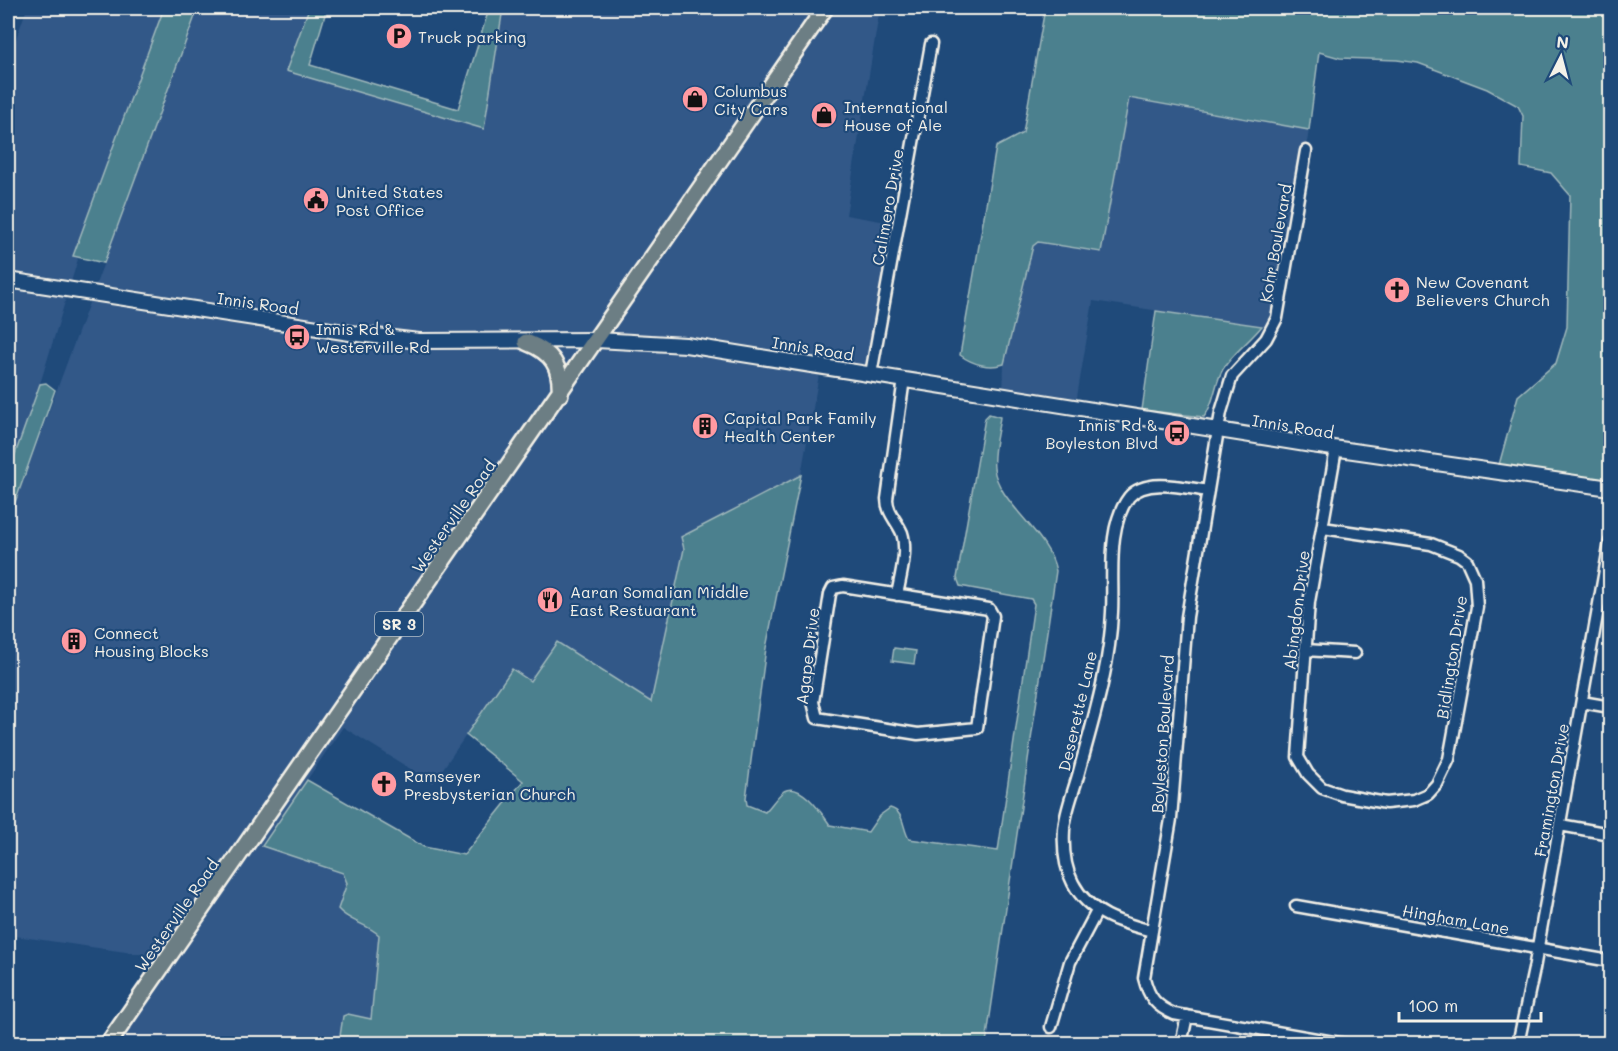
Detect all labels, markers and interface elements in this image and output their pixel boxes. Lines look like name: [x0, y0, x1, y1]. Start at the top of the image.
parking icon: Truck parking: [384, 21, 414, 51]
place label: Truck parking: [418, 26, 526, 47]
north arrow: [1531, 27, 1591, 87]
text: N: [1555, 31, 1570, 53]
place label: Columbus City Cars: [714, 80, 788, 119]
shop icon: Columbus City Cars: [680, 84, 710, 114]
place label: International House of Ale: [844, 96, 948, 135]
shop icon: International House of Ale: [809, 100, 839, 130]
street label: Calimero Drive: [866, 147, 908, 267]
place label: United States Post Office: [336, 181, 443, 220]
street label: Kohr Boulevard: [1254, 182, 1296, 304]
public building icon: United States Post Office: [301, 185, 331, 215]
place label: New Covenant Believers Church: [1416, 271, 1550, 310]
church icon: New Covenant Believers Church: [1382, 275, 1412, 305]
street label: Innis Road: [216, 287, 300, 319]
place label: Innis Rd & Westerville Rd: [316, 318, 430, 357]
bus stop icon: Innis Rd & Westerville Rd: [282, 322, 312, 352]
street label: Innis Road: [771, 331, 855, 365]
place label: Capital Park Family Health Center: [724, 407, 877, 446]
street label: Innis Road: [1251, 409, 1335, 443]
building icon: Capital Park Family Health Center: [690, 411, 720, 441]
place label: Innis Rd & Boyleston Blvd: [1045, 414, 1158, 453]
bus stop icon: Innis Rd & Boyleston Blvd: [1162, 418, 1192, 448]
street label: Westerville Road: [406, 456, 500, 576]
street label: Abingdon Drive: [1278, 549, 1314, 671]
place label: Aaran Somalian Middle East Restuarant: [570, 581, 749, 620]
restaurant icon: Aaran Somalian Middle East Restuarant: [535, 585, 565, 615]
street label: Bidlington Drive: [1431, 594, 1471, 720]
street label: Agape Drive: [791, 606, 823, 706]
road number: SR 3: [375, 612, 423, 636]
place label: Connect Housing Blocks: [94, 622, 209, 661]
building icon: Connect Housing Blocks: [59, 626, 89, 656]
street label: Deserette Lane: [1053, 649, 1101, 773]
street label: Boyleston Boulevard: [1146, 654, 1178, 814]
street label: Framington Drive: [1529, 721, 1573, 859]
place label: Ramseyer Presbysterian Church: [404, 765, 575, 804]
church icon: Ramseyer Presbysterian Church: [369, 769, 399, 799]
street label: Westerville Road: [129, 855, 223, 975]
street label: Hingham Lane: [1401, 899, 1511, 939]
scale bar: [1399, 985, 1542, 1023]
text: 100 m: [1408, 993, 1458, 1017]

